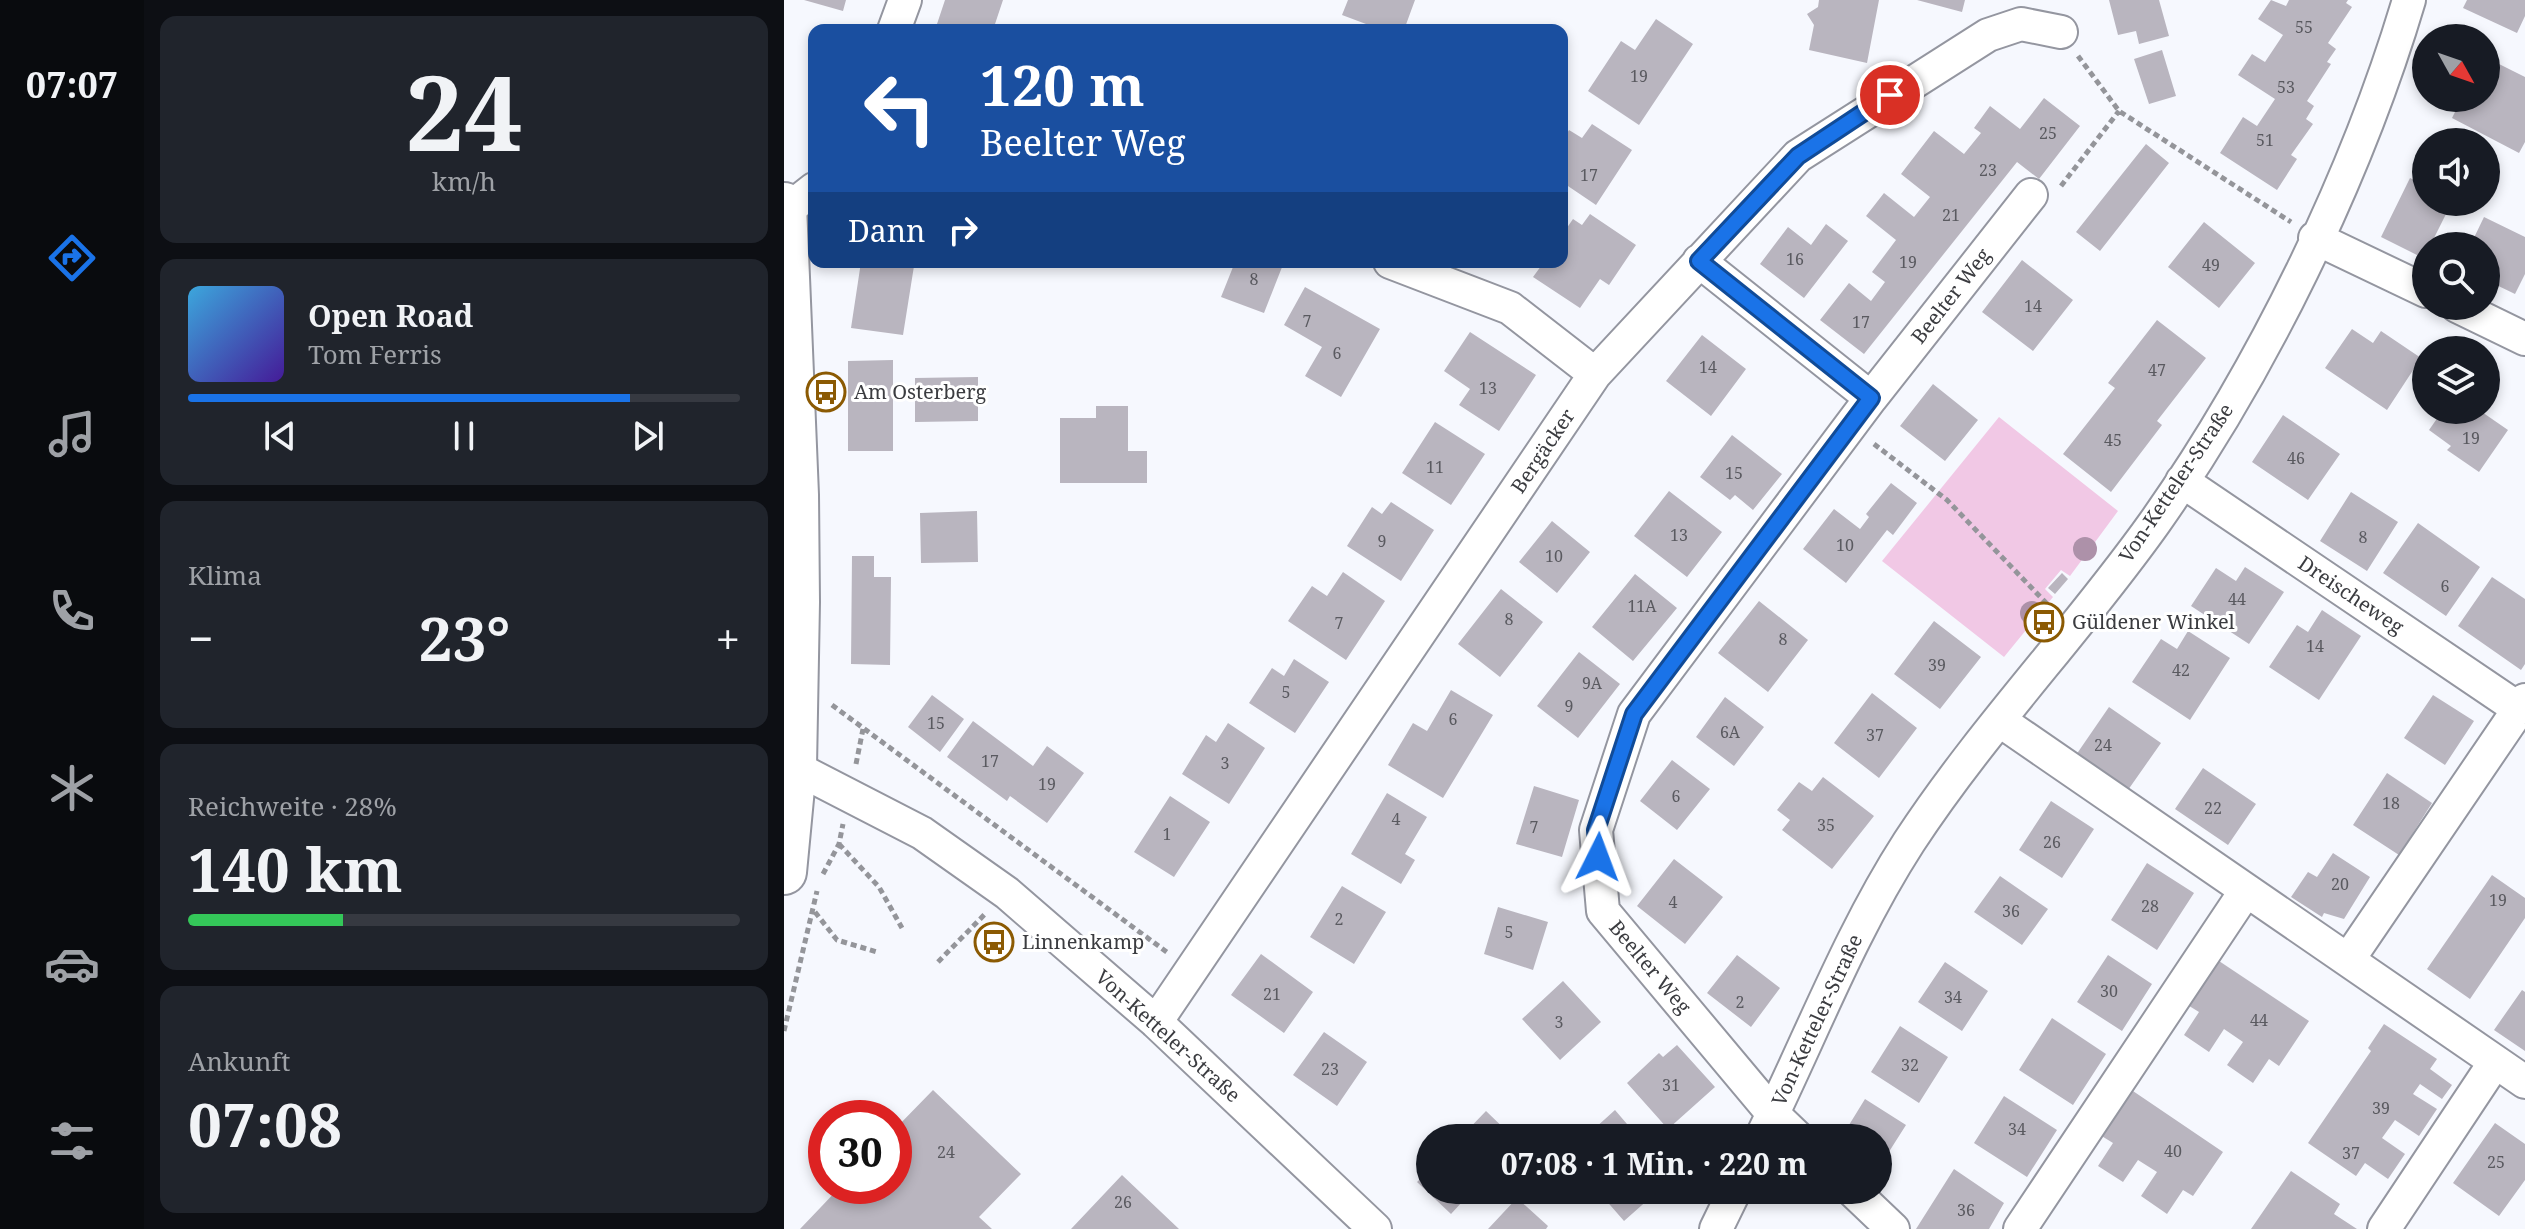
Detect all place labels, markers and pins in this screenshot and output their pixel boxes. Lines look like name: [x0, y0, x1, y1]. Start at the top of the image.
pin: [1856, 61, 1924, 129]
bus stop icon: Am Osterberg: [805, 371, 847, 413]
place label: Am Osterberg: [854, 378, 987, 405]
bus stop icon: Güldener Winkel: [2023, 601, 2065, 643]
place label: Güldener Winkel: [2072, 608, 2235, 635]
bus stop icon: Linnenkamp: [973, 921, 1015, 963]
place label: Linnenkamp: [1022, 928, 1144, 955]

